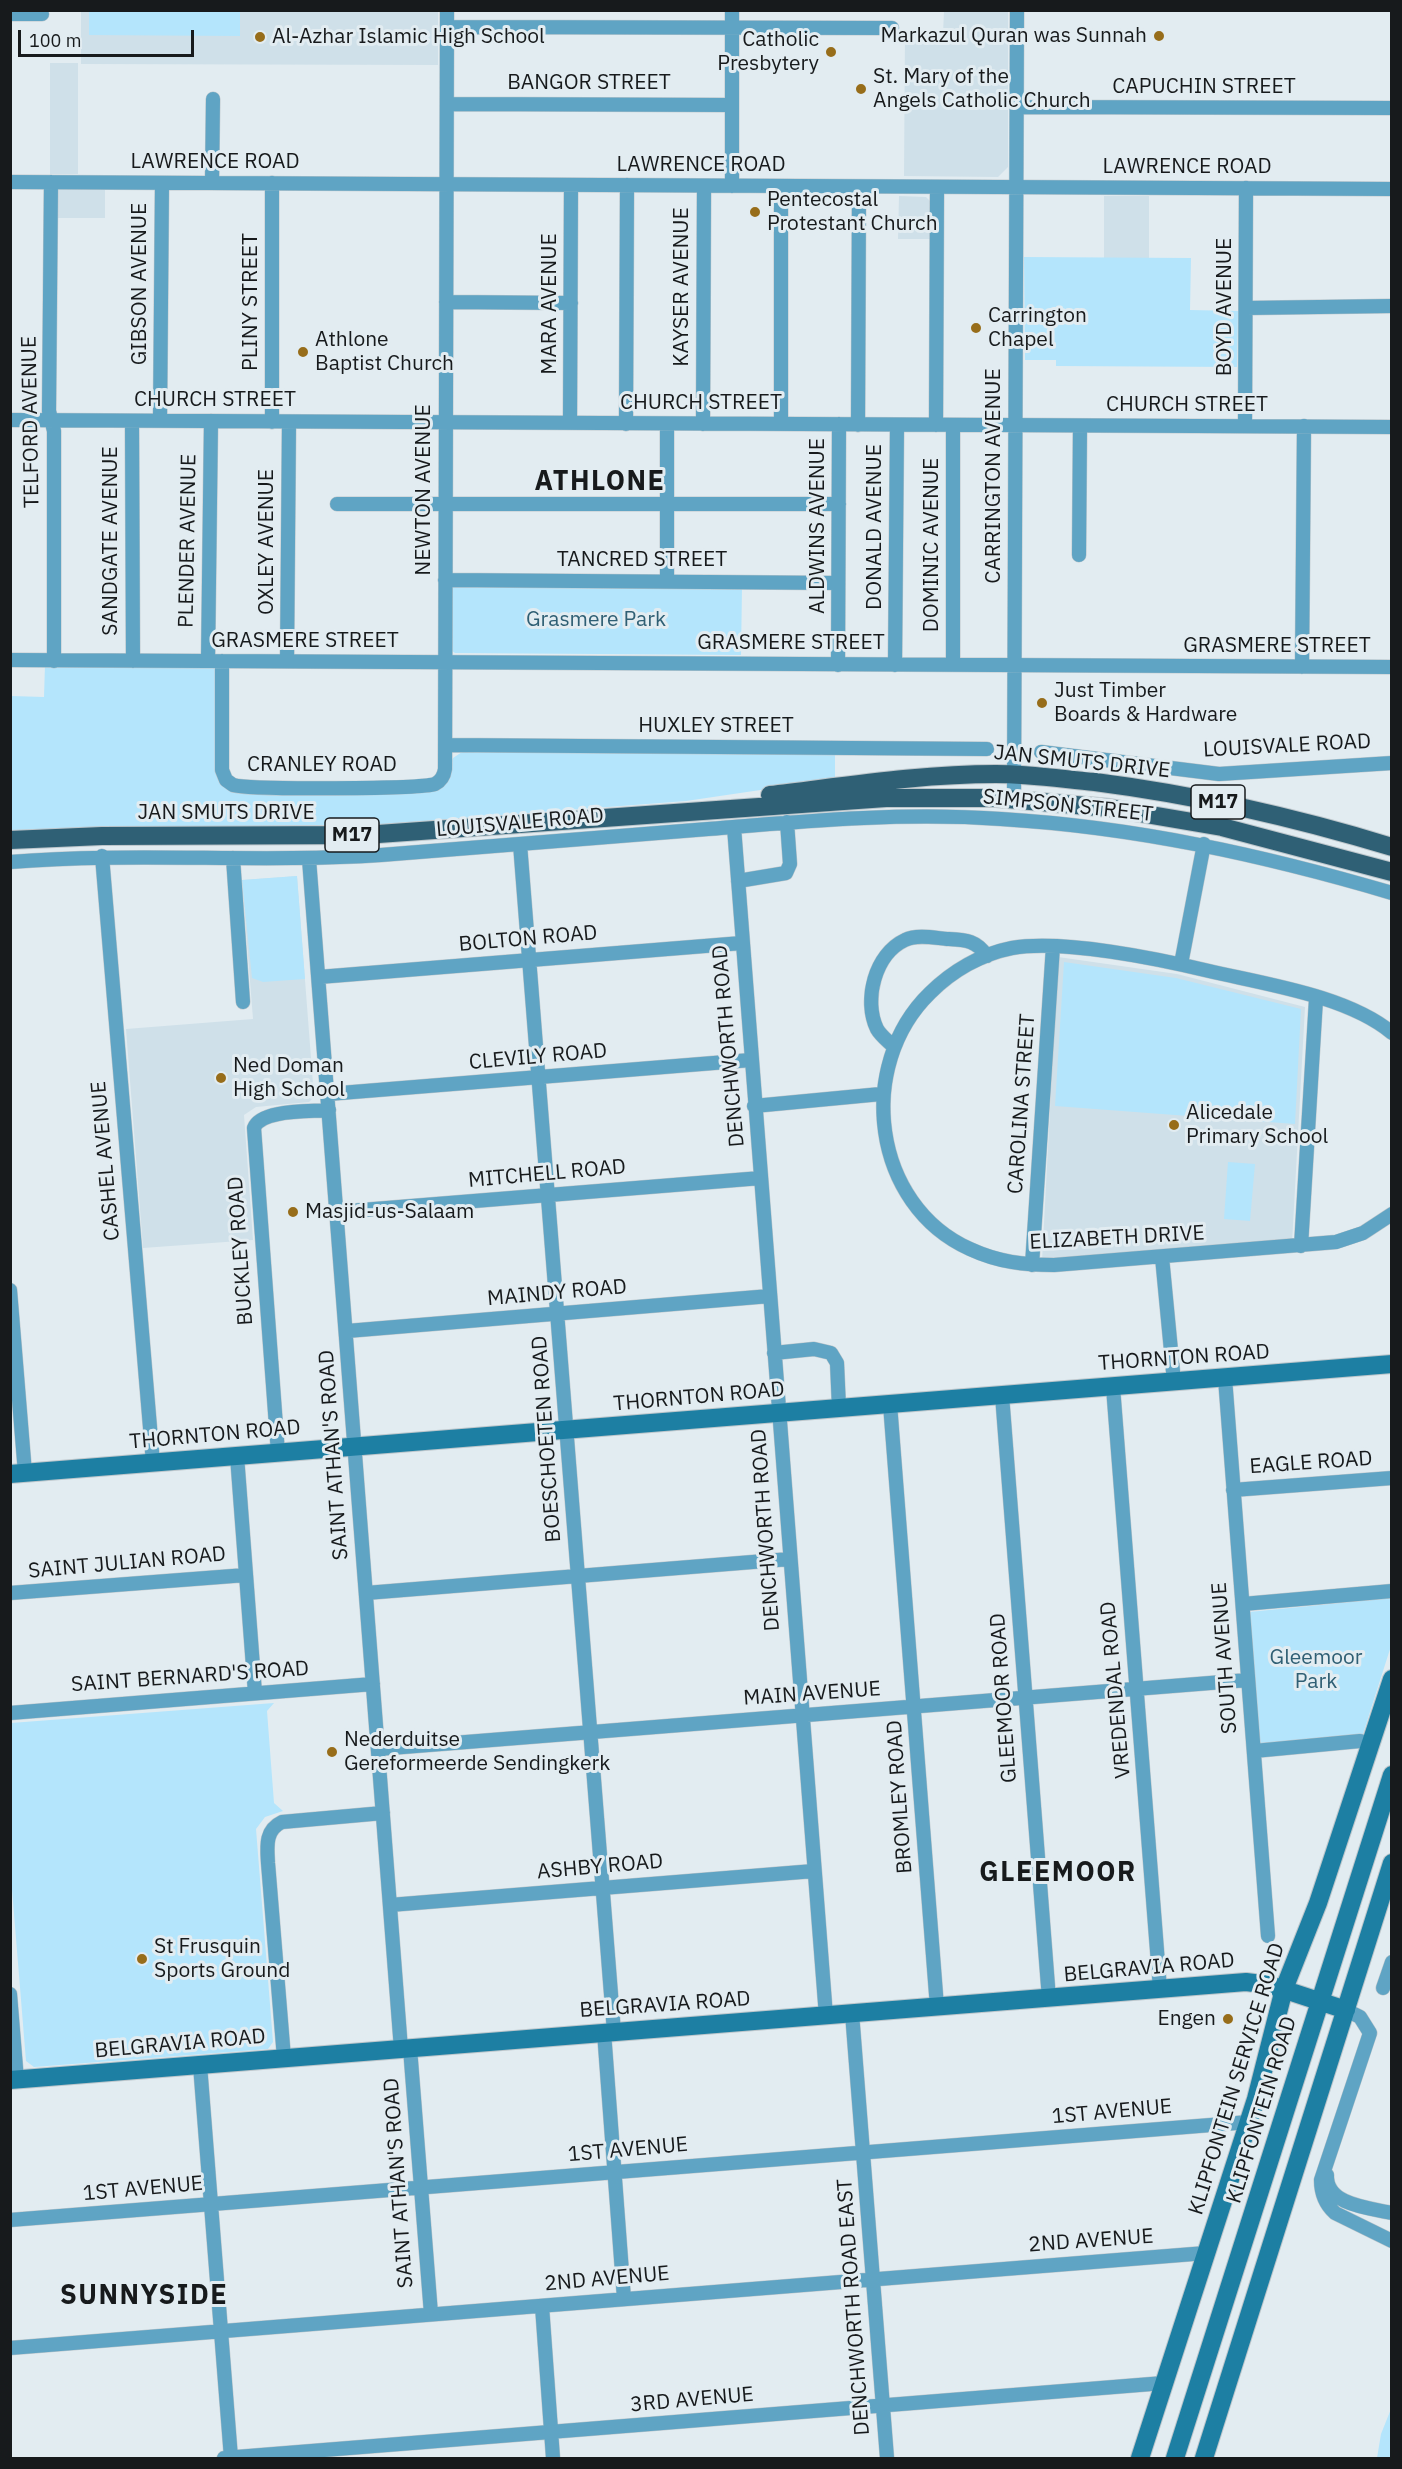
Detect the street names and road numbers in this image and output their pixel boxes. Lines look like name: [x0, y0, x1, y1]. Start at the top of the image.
street label: BANGOR STREET: [507, 70, 671, 96]
street label: CAPUCHIN STREET: [1112, 74, 1296, 100]
street label: LAWRENCE ROAD: [130, 149, 300, 175]
street label: LAWRENCE ROAD: [616, 152, 786, 178]
street label: LAWRENCE ROAD: [1102, 154, 1272, 180]
street label: GIBSON AVENUE: [127, 203, 153, 365]
street label: KAYSER AVENUE: [669, 207, 695, 367]
street label: PLINY STREET: [238, 233, 264, 371]
street label: MARA AVENUE: [537, 233, 563, 375]
street label: BOYD AVENUE: [1212, 238, 1238, 376]
street label: TELFORD AVENUE: [17, 336, 45, 508]
street label: CARRINGTON AVENUE: [981, 368, 1007, 584]
street label: CHURCH STREET: [134, 387, 296, 413]
street label: CHURCH STREET: [620, 390, 782, 416]
street label: CHURCH STREET: [1106, 392, 1268, 418]
street label: NEWTON AVENUE: [411, 404, 437, 576]
street label: ALDWINS AVENUE: [805, 438, 831, 614]
street label: DONALD AVENUE: [862, 444, 888, 610]
street label: SANDGATE AVENUE: [98, 446, 124, 636]
street label: PLENDER AVENUE: [174, 454, 202, 628]
street label: DOMINIC AVENUE: [919, 458, 945, 632]
street label: OXLEY AVENUE: [254, 469, 280, 615]
street label: TANCRED STREET: [557, 547, 727, 573]
street label: GRASMERE STREET: [211, 628, 399, 654]
street label: GRASMERE STREET: [697, 630, 885, 656]
street label: GRASMERE STREET: [1183, 633, 1371, 659]
street label: HUXLEY STREET: [638, 713, 794, 739]
street label: LOUISVALE ROAD: [1202, 729, 1372, 763]
street label: JAN SMUTS DRIVE: [993, 740, 1171, 784]
street label: CRANLEY ROAD: [247, 752, 397, 778]
street label: SIMPSON STREET: [982, 785, 1154, 827]
road number: M17: [1191, 785, 1245, 819]
street label: JAN SMUTS DRIVE: [137, 800, 315, 826]
street label: LOUISVALE ROAD: [435, 803, 605, 843]
road number: M17: [325, 818, 379, 852]
street label: BOLTON ROAD: [458, 920, 598, 958]
street label: DENCHWORTH ROAD: [708, 944, 750, 1148]
street label: CAROLINA STREET: [1003, 1013, 1041, 1195]
street label: CLEVILY ROAD: [468, 1038, 608, 1076]
street label: CASHEL AVENUE: [86, 1080, 126, 1242]
street label: MITCHELL ROAD: [467, 1155, 627, 1193]
street label: BUCKLEY ROAD: [223, 1176, 259, 1326]
street label: ELIZABETH DRIVE: [1029, 1221, 1205, 1255]
street label: MAINDY ROAD: [486, 1274, 628, 1312]
street label: BOESCHOETEN ROAD: [527, 1335, 567, 1543]
street label: THORNTON ROAD: [1098, 1339, 1270, 1377]
street label: SAINT ATHAN'S ROAD: [314, 1349, 354, 1561]
street label: THORNTON ROAD: [612, 1377, 786, 1417]
street label: THORNTON ROAD: [128, 1415, 302, 1455]
street label: DENCHWORTH ROAD: [746, 1428, 786, 1632]
street label: EAGLE ROAD: [1249, 1446, 1373, 1480]
street label: SAINT JULIAN ROAD: [27, 1542, 227, 1584]
street label: SOUTH AVENUE: [1207, 1581, 1243, 1735]
street label: VREDENDAL ROAD: [1096, 1600, 1136, 1780]
street label: GLEEMOOR ROAD: [985, 1612, 1023, 1784]
street label: SAINT BERNARD'S ROAD: [70, 1656, 310, 1698]
street label: MAIN AVENUE: [742, 1677, 882, 1711]
street label: BROMLEY ROAD: [882, 1719, 918, 1875]
street label: ASHBY ROAD: [536, 1849, 664, 1885]
street label: KLIPFONTEIN SERVICE ROAD: [1184, 1940, 1290, 2218]
street label: BELGRAVIA ROAD: [1063, 1948, 1235, 1988]
street label: BELGRAVIA ROAD: [579, 1986, 751, 2024]
street label: KLIPFONTEIN ROAD: [1222, 2014, 1302, 2206]
street label: BELGRAVIA ROAD: [94, 2024, 266, 2064]
street label: SAINT ATHAN'S ROAD: [379, 2077, 419, 2289]
street label: 1ST AVENUE: [1051, 2094, 1173, 2130]
street label: 1ST AVENUE: [567, 2132, 689, 2168]
street label: 1ST AVENUE: [82, 2171, 204, 2207]
street label: DENCHWORTH ROAD EAST: [832, 2178, 876, 2436]
street label: 2ND AVENUE: [1028, 2224, 1154, 2258]
street label: 2ND AVENUE: [543, 2261, 671, 2297]
street label: 3RD AVENUE: [629, 2382, 755, 2418]

